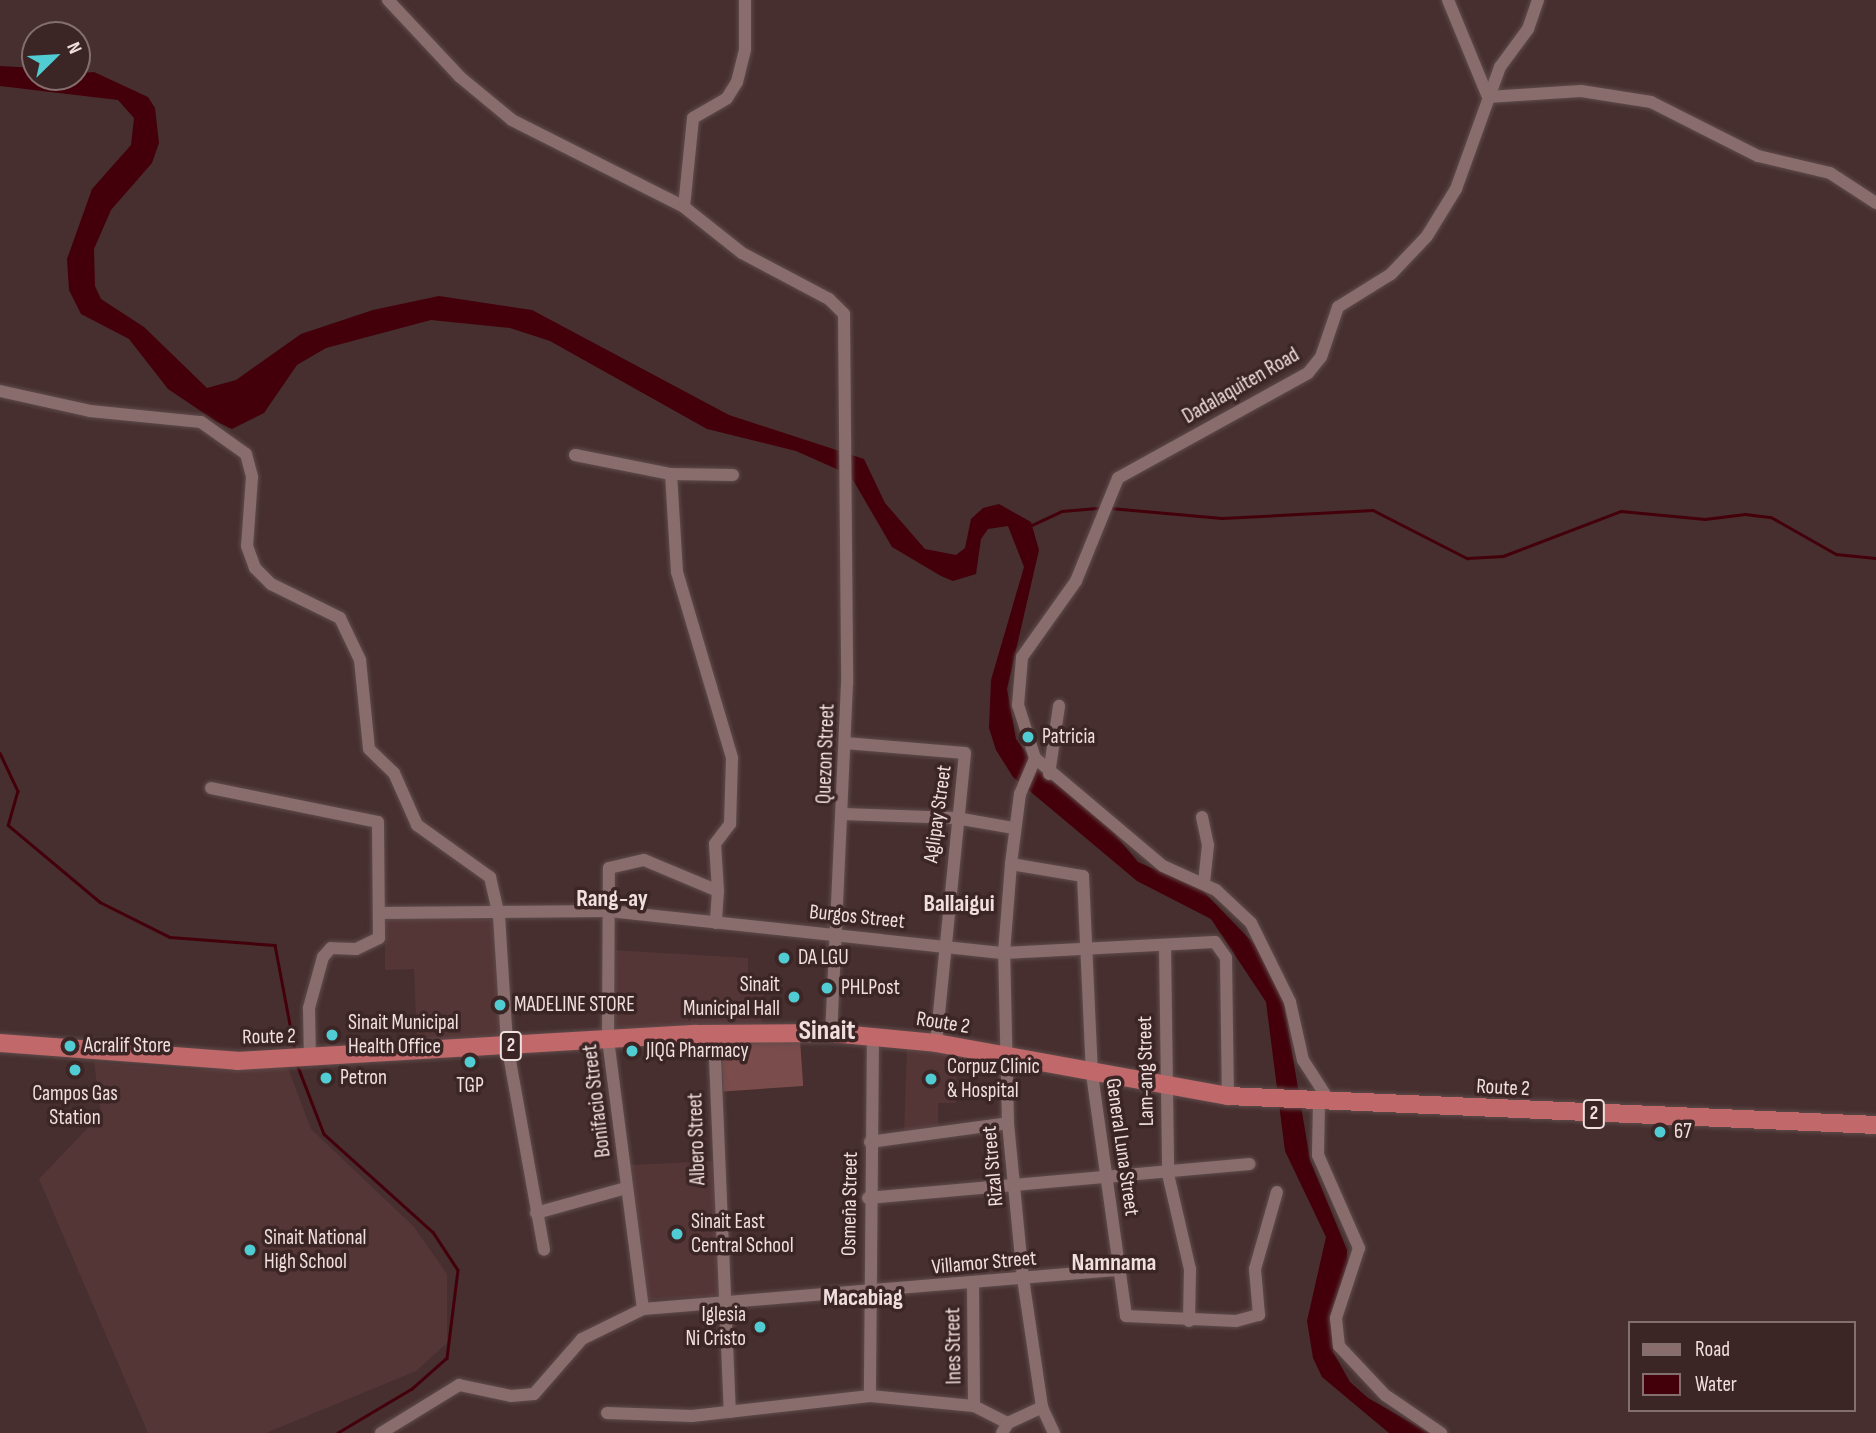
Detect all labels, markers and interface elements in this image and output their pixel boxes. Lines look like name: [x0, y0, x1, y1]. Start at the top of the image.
north arrow: [21, 21, 91, 91]
text: N: [61, 39, 86, 57]
street label: Dadalaquiten Road: [1178, 342, 1304, 430]
street label: Quezon Street: [812, 704, 840, 804]
place label: Patricia: [1042, 724, 1095, 750]
marker: Patricia: [1020, 729, 1036, 745]
street label: Aglipay Street: [919, 764, 957, 864]
district label: Rang-ay: [576, 885, 648, 913]
district label: Ballaigui: [923, 890, 995, 918]
street label: Burgos Street: [808, 899, 906, 935]
place label: DA LGU: [798, 945, 849, 971]
marker: DA LGU: [776, 950, 792, 966]
place label: Sinait Municipal Hall: [683, 972, 780, 1022]
place label: PHLPost: [841, 975, 900, 1001]
marker: PHLPost: [819, 980, 835, 996]
marker: Sinait Municipal Hall: [786, 989, 802, 1005]
place label: MADELINE STORE: [514, 992, 635, 1018]
marker: MADELINE STORE: [492, 997, 508, 1013]
street label: Route 2: [915, 1006, 971, 1040]
place label: Sinait Municipal Health Office: [348, 1010, 459, 1060]
district label: Sinait: [798, 1014, 856, 1048]
street label: Lam-ang Street: [1132, 1016, 1160, 1126]
street label: Route 2: [242, 1024, 296, 1050]
marker: Sinait Municipal Health Office: [322, 1025, 342, 1045]
road number: 2: [499, 1030, 523, 1062]
place label: Acralif Store: [84, 1033, 171, 1059]
marker: Acralif Store: [62, 1038, 78, 1054]
place label: JIQG Pharmacy: [646, 1038, 749, 1064]
street label: Bonifacio Street: [578, 1043, 616, 1159]
marker: JIQG Pharmacy: [624, 1043, 640, 1059]
marker: TGP: [462, 1054, 478, 1070]
place label: Corpuz Clinic & Hospital: [947, 1054, 1040, 1104]
marker: Campos Gas Station: [67, 1062, 83, 1078]
place label: Petron: [340, 1065, 387, 1091]
marker: Corpuz Clinic & Hospital: [921, 1069, 941, 1089]
marker: Petron: [318, 1070, 334, 1086]
place label: TGP: [456, 1073, 484, 1099]
street label: Route 2: [1476, 1074, 1530, 1102]
street label: General Luna Street: [1100, 1077, 1144, 1217]
place label: Campos Gas Station: [32, 1081, 118, 1131]
street label: Albero Street: [683, 1092, 711, 1186]
road number: 2: [1582, 1098, 1606, 1130]
place label: 67: [1674, 1119, 1692, 1145]
marker: 67: [1652, 1124, 1668, 1140]
street label: Rizal Street: [977, 1125, 1009, 1207]
street label: Osmeña Street: [836, 1152, 864, 1256]
place label: Sinait East Central School: [691, 1209, 794, 1259]
place label: Sinait National High School: [264, 1225, 366, 1275]
marker: Sinait East Central School: [669, 1226, 685, 1242]
marker: Sinait National High School: [242, 1242, 258, 1258]
street label: Villamor Street: [931, 1246, 1037, 1280]
district label: Namnama: [1072, 1249, 1156, 1277]
district label: Macabiag: [823, 1284, 903, 1312]
place label: Iglesia Ni Cristo: [686, 1302, 746, 1352]
street label: Ines Street: [941, 1307, 967, 1385]
marker: Iglesia Ni Cristo: [752, 1319, 768, 1335]
legend: [1628, 1321, 1855, 1412]
text: Road: [1695, 1337, 1730, 1362]
text: Water: [1695, 1372, 1737, 1397]

